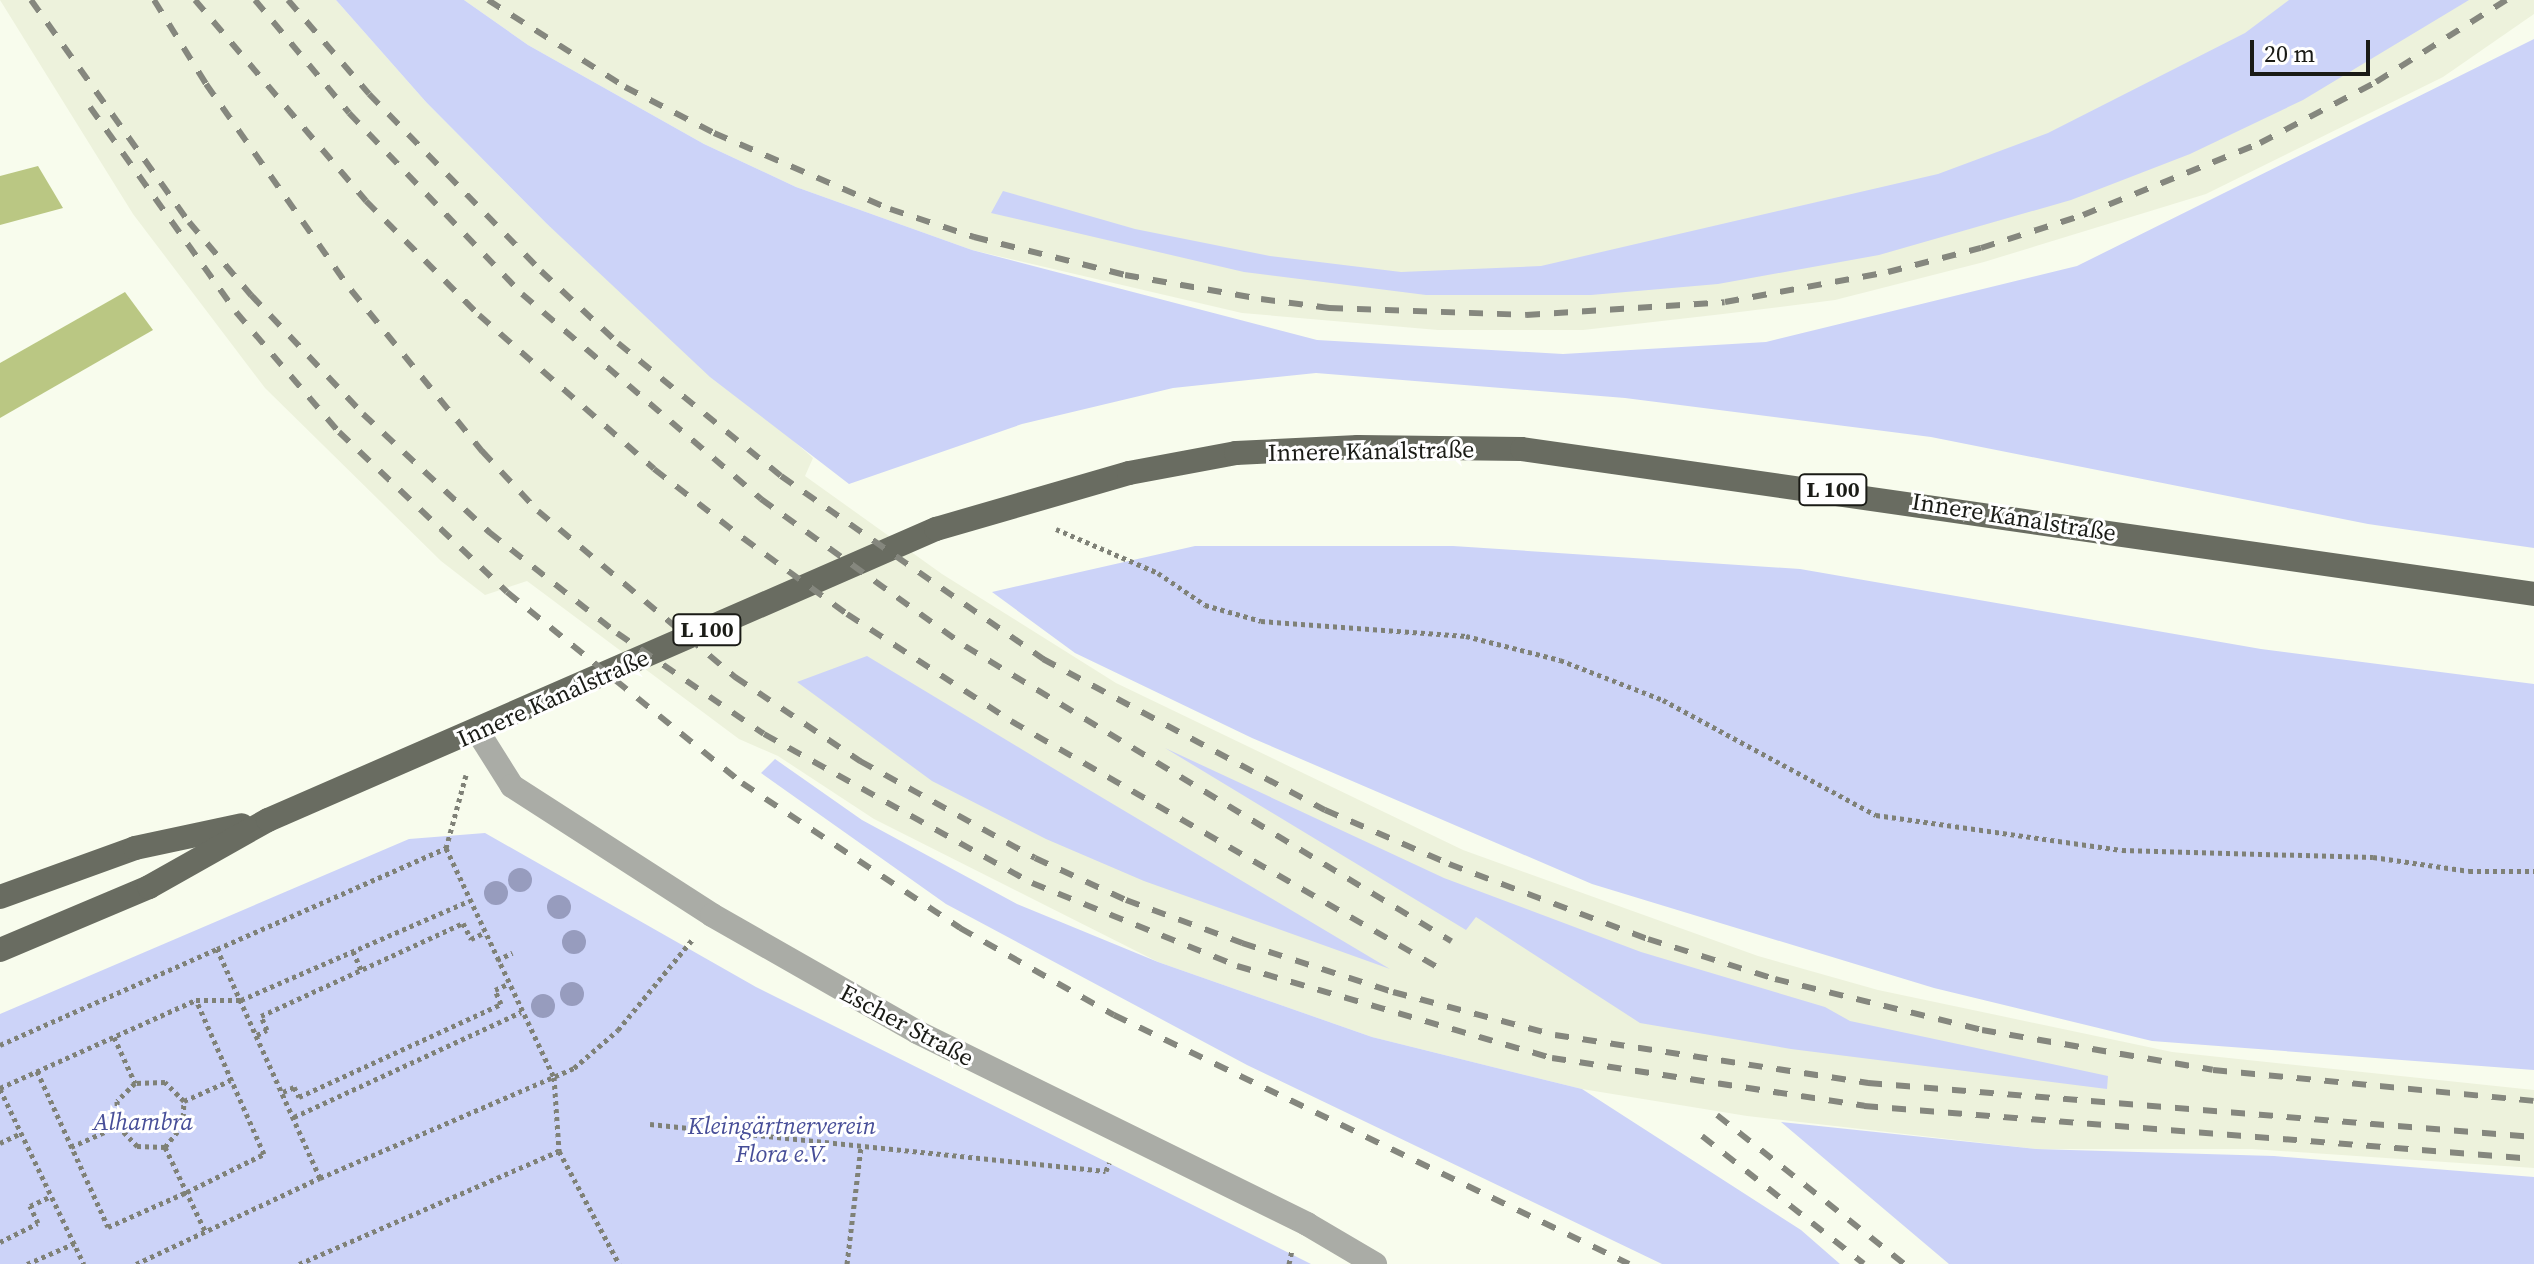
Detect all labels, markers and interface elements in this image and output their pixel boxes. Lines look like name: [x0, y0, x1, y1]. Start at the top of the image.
scale bar: [2254, 24, 2374, 74]
text: 20 m: [2264, 37, 2315, 70]
street label: Innere Kanalstraße: [1268, 435, 1474, 467]
road number: L 100: [1797, 472, 1869, 508]
street label: Innere Kanalstraße: [1910, 487, 2118, 547]
road number: L 100: [671, 612, 743, 648]
street label: Innere Kanalstraße: [453, 643, 653, 753]
street label: Escher Straße: [835, 978, 979, 1072]
park label: Alhambra: [93, 1108, 193, 1136]
park label: Kleingärtnerverein Flora e.V.: [688, 1112, 876, 1168]

